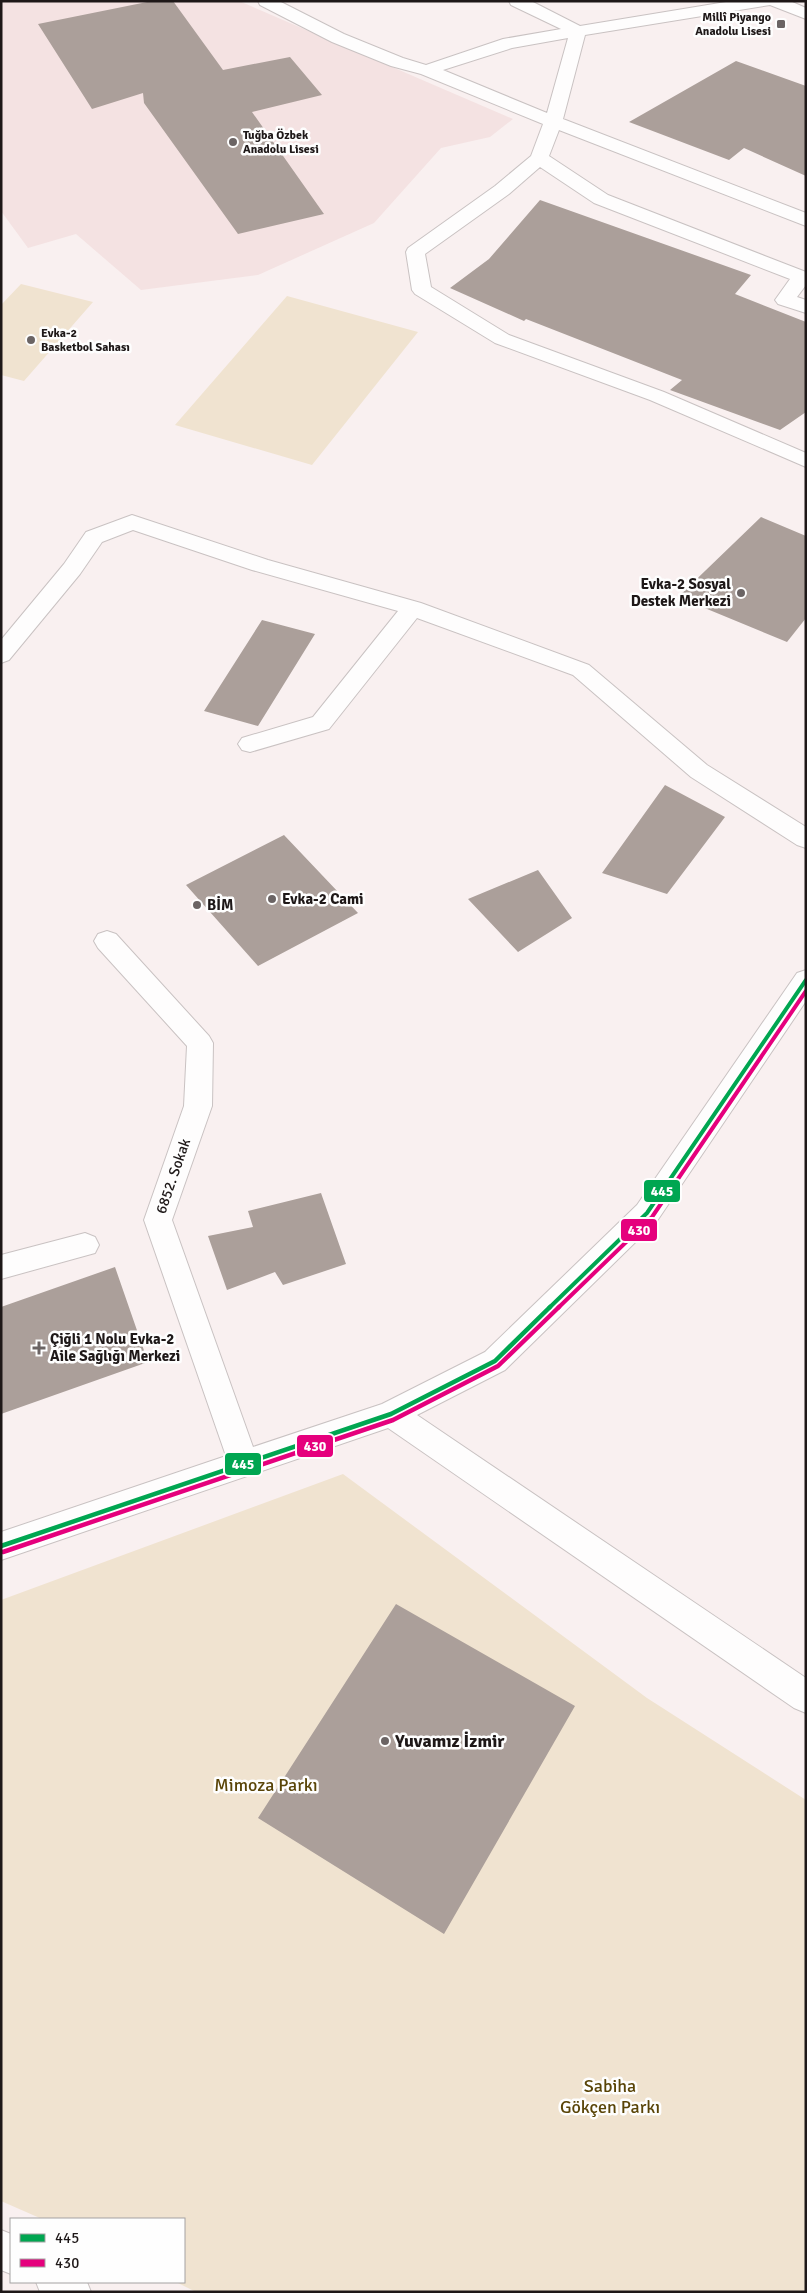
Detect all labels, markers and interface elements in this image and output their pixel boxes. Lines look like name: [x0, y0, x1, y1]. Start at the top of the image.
place label: Millî Piyango Anadolu Lisesi: [695, 10, 771, 39]
marker: Millî Piyango Anadolu Lisesi: [775, 18, 787, 30]
place label: Tuğba Özbek Anadolu Lisesi: [243, 128, 319, 157]
marker: Tuğba Özbek Anadolu Lisesi: [227, 136, 239, 148]
place label: Evka-2 Basketbol Sahası: [41, 326, 130, 355]
marker: Evka-2 Basketbol Sahası: [25, 334, 37, 346]
place label: Evka-2 Sosyal Destek Merkezi: [631, 575, 731, 610]
marker: Evka-2 Sosyal Destek Merkezi: [735, 587, 747, 599]
place label: Evka-2 Cami: [282, 890, 364, 908]
marker: Evka-2 Cami: [266, 893, 278, 905]
place label: BİM: [207, 896, 233, 914]
marker: BİM: [191, 899, 203, 911]
street label: 6852. Sokak: [152, 1136, 194, 1216]
line badge: 445: [643, 1179, 681, 1203]
text: 445: [651, 1183, 673, 1200]
line badge: 430: [620, 1218, 658, 1242]
text: 430: [628, 1222, 651, 1239]
place label: Çiğli 1 Nolu Evka-2 Aile Sağlığı Merkezi: [50, 1330, 180, 1365]
marker: Çiğli 1 Nolu Evka-2 Aile Sağlığı Merkezi: [32, 1341, 46, 1355]
line badge: 430: [296, 1434, 334, 1458]
text: 430: [304, 1438, 327, 1455]
line badge: 445: [224, 1452, 262, 1476]
text: 445: [232, 1456, 254, 1473]
place label: Yuvamız İzmir: [394, 1730, 505, 1752]
marker: Yuvamız İzmir: [379, 1735, 391, 1747]
park label: Mimoza Parkı: [214, 1774, 318, 1796]
park label: Sabiha Gökçen Parkı: [560, 2075, 660, 2118]
legend: [10, 2218, 185, 2283]
text: 445: [55, 2229, 79, 2247]
text: 430: [55, 2254, 79, 2272]

